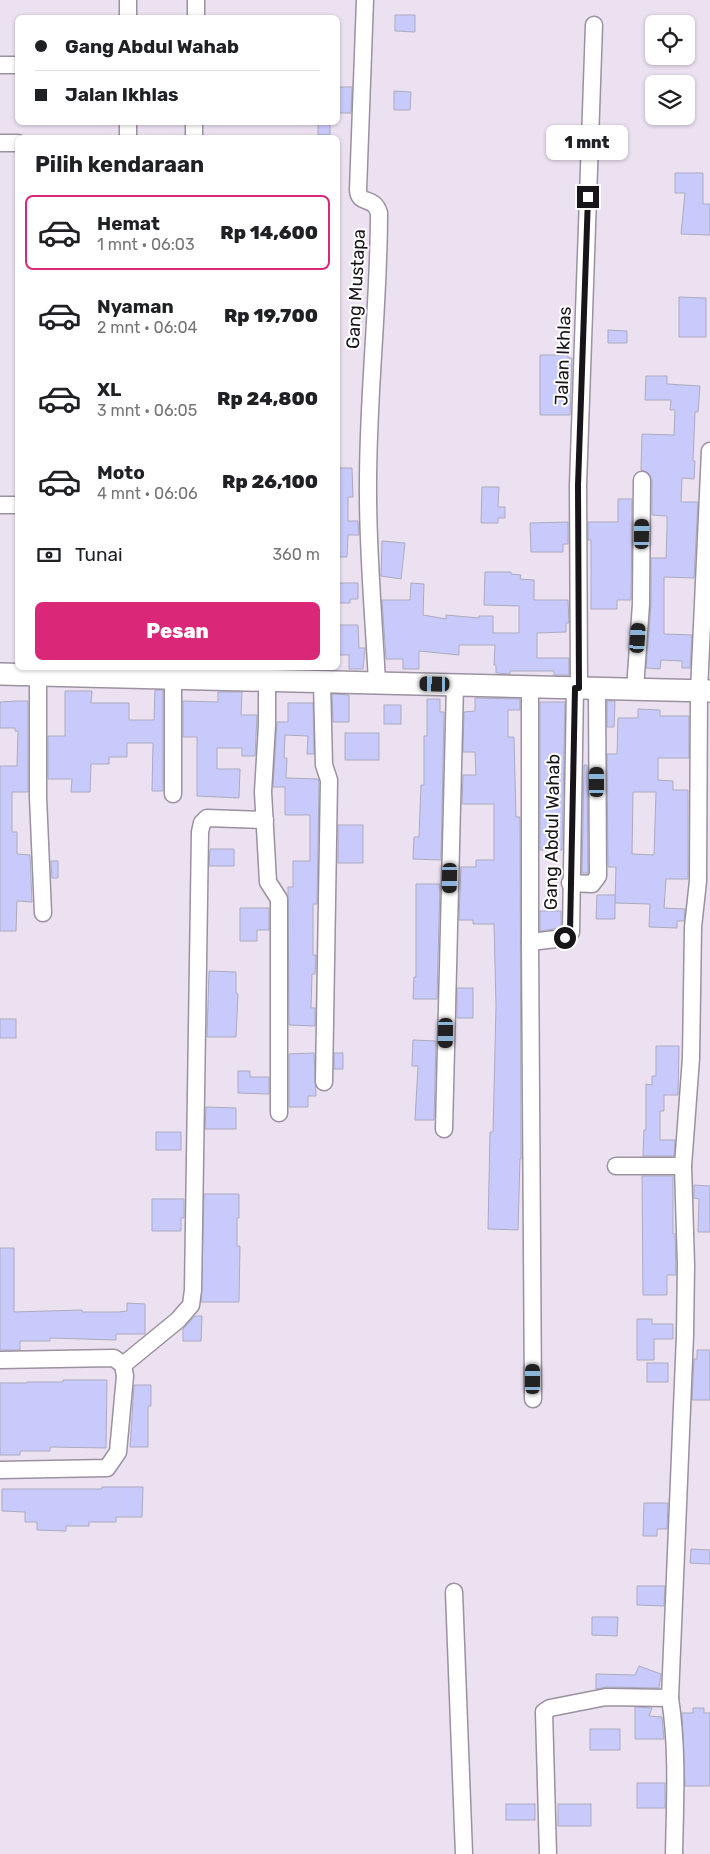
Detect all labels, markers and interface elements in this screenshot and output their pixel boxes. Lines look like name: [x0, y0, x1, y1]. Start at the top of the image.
map controls: [645, 15, 695, 125]
button: locate: [645, 15, 695, 65]
text: Gang Abdul Wahab: [65, 35, 239, 58]
button: layers: [645, 75, 695, 125]
text: Jalan Ikhlas: [65, 83, 179, 106]
callout: 1 mnt: [547, 124, 629, 160]
text: 1 mnt: [565, 133, 609, 152]
text: Pilih kendaraan: [35, 151, 204, 178]
route end: [577, 186, 599, 208]
icon: car: [37, 210, 82, 255]
text: Hemat: [97, 212, 160, 235]
text: Rp 14,600: [220, 221, 318, 244]
street label: Gang Mustapa: [342, 228, 370, 350]
text: 1 mnt · 06:03: [97, 235, 195, 254]
icon: car: [37, 293, 82, 338]
text: Nyaman: [97, 295, 174, 318]
text: Rp 19,700: [224, 304, 318, 327]
street label: Jalan Ikhlas: [550, 306, 576, 406]
text: 2 mnt · 06:04: [97, 318, 198, 337]
icon: car: [37, 376, 82, 421]
text: XL: [97, 378, 121, 401]
text: Rp 24,800: [217, 387, 318, 410]
text: 3 mnt · 06:05: [97, 401, 197, 420]
icon: car: [37, 459, 82, 504]
text: Moto: [97, 461, 145, 484]
text: Rp 26,100: [222, 470, 318, 493]
text: 4 mnt · 06:06: [97, 484, 198, 503]
car: [634, 519, 649, 549]
icon: cash: [35, 541, 63, 569]
text: Tunai: [75, 543, 123, 566]
text: 360 m: [272, 545, 320, 564]
button: Pesan: [35, 602, 320, 660]
car: [629, 623, 646, 653]
car: [419, 676, 450, 692]
street label: Gang Abdul Wahab: [540, 754, 564, 910]
car: [589, 767, 604, 797]
car: [442, 863, 457, 893]
route start: [554, 927, 576, 949]
car: [438, 1018, 453, 1048]
car: [525, 1364, 540, 1394]

